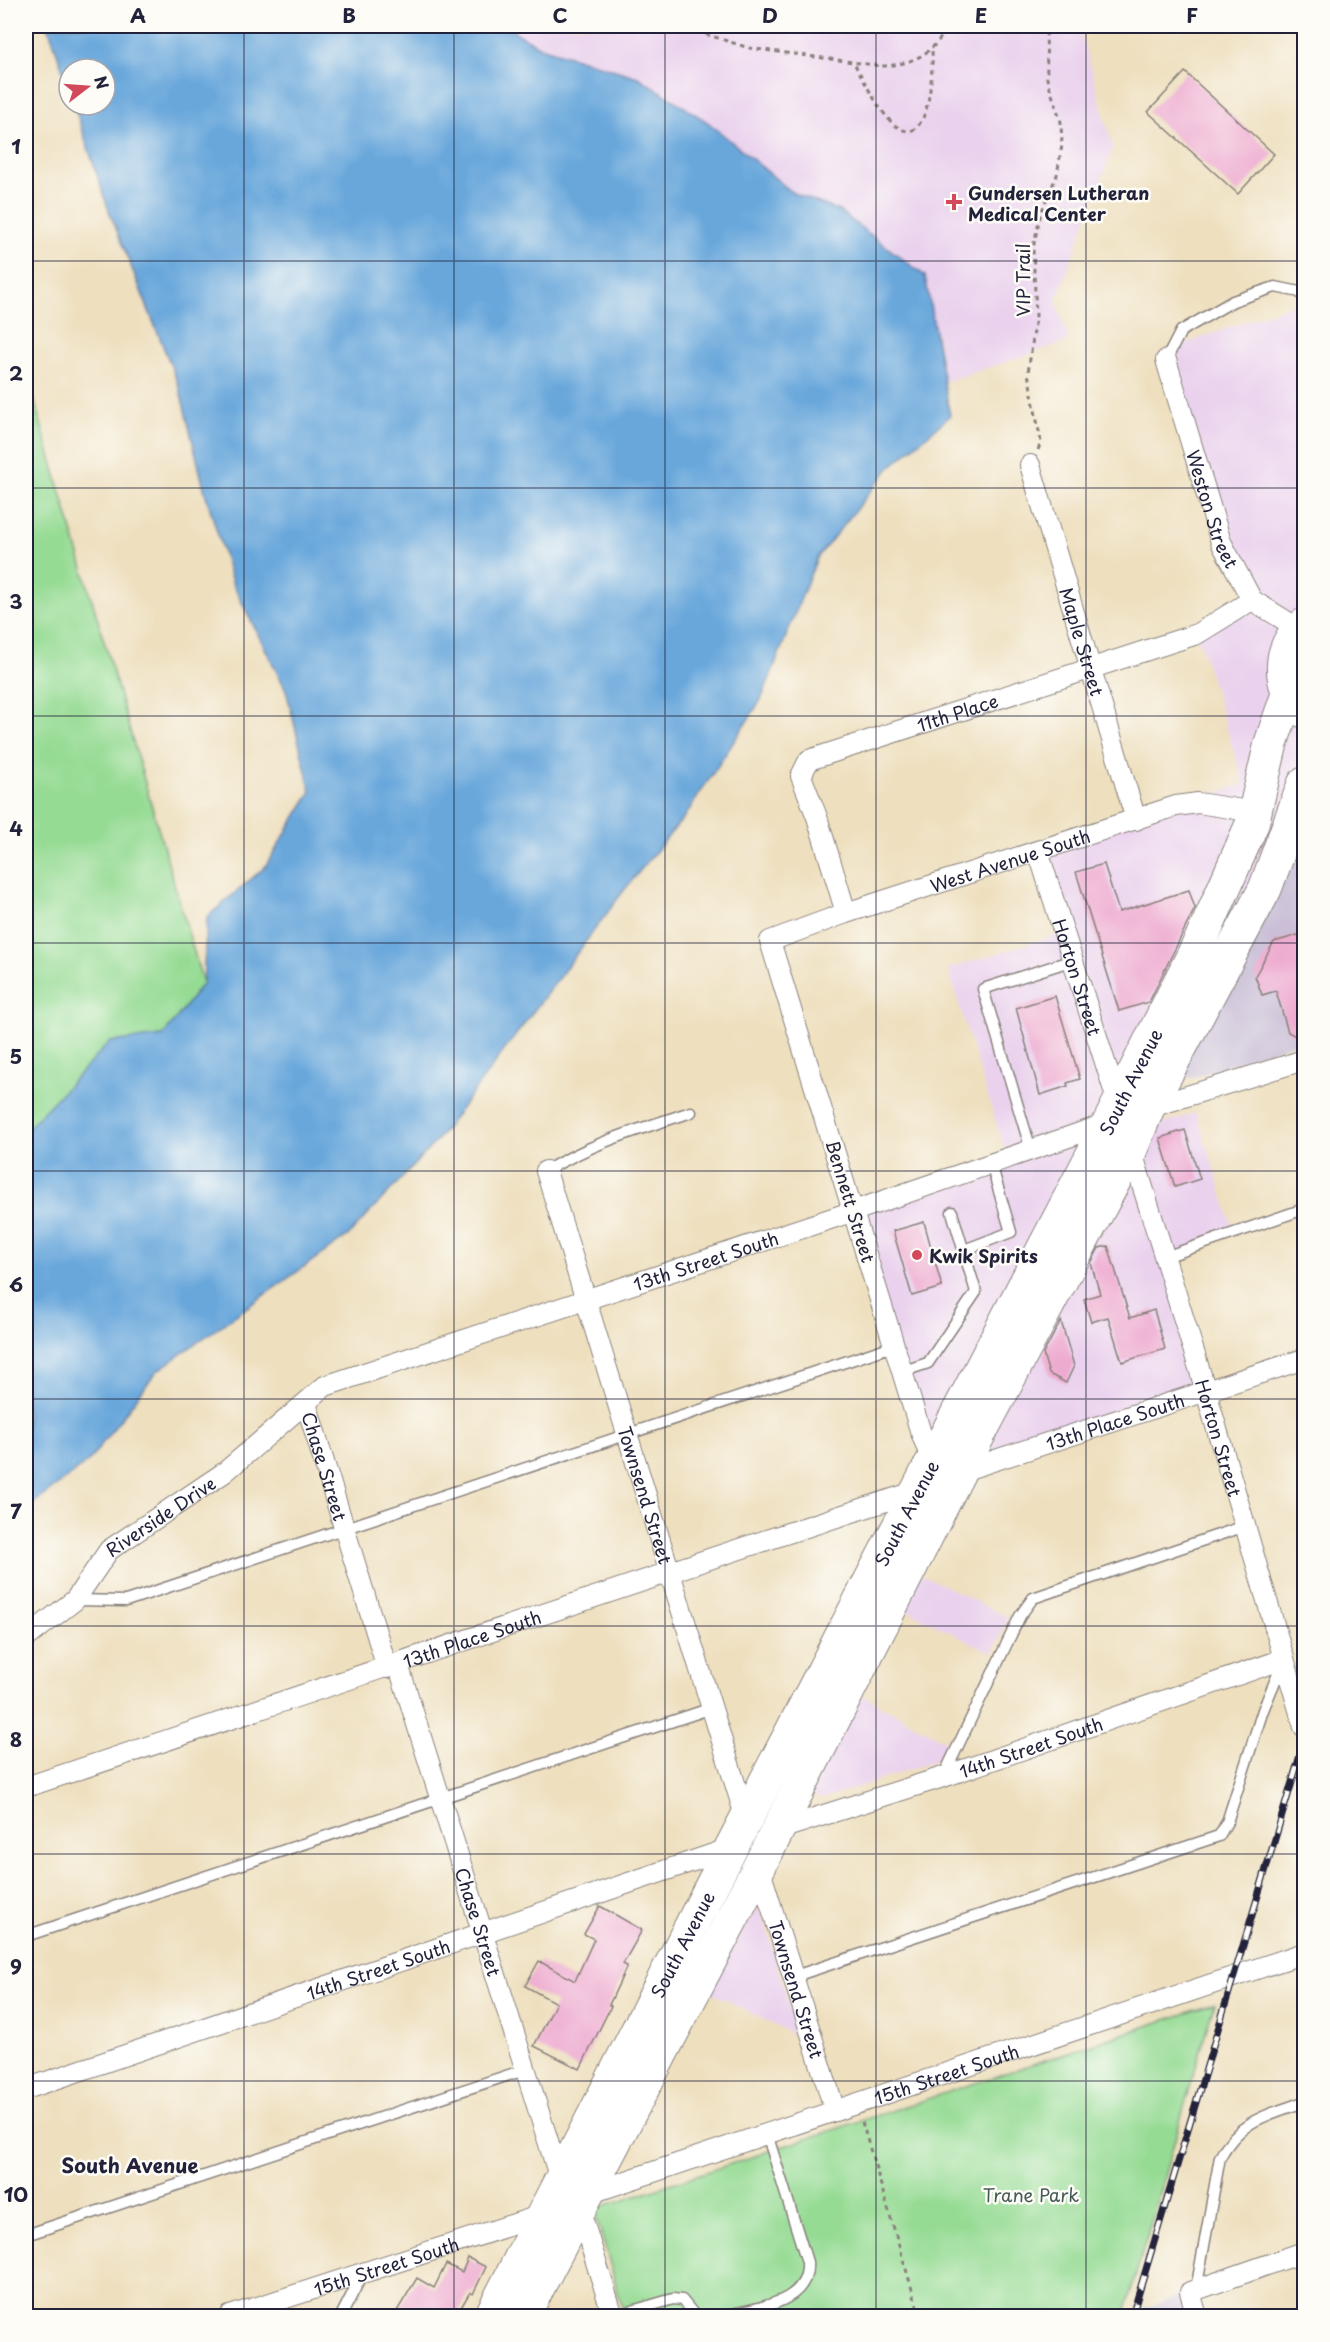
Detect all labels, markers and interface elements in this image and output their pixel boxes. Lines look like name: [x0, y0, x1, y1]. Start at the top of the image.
text: A: [130, 0, 146, 30]
text: B: [342, 0, 356, 30]
text: C: [552, 0, 568, 30]
text: D: [762, 0, 778, 30]
text: E: [975, 0, 987, 30]
text: F: [1186, 0, 1198, 30]
north arrow: [57, 57, 117, 117]
text: N: [89, 73, 116, 92]
text: 1: [11, 131, 21, 161]
place label: Gundersen Lutheran Medical Center: [968, 179, 1149, 227]
marker: Gundersen Lutheran Medical Center: [945, 193, 963, 211]
street label: VIP Trail: [1009, 243, 1036, 317]
text: 2: [9, 358, 23, 388]
street label: Weston Street: [1180, 446, 1246, 573]
street label: Maple Street: [1054, 584, 1112, 699]
text: 3: [9, 586, 23, 616]
street label: 11th Place: [913, 686, 1001, 738]
text: 4: [9, 813, 23, 843]
street label: West Avenue South: [926, 821, 1093, 898]
street label: Horton Street: [1047, 915, 1109, 1039]
street label: South Avenue: [1092, 1023, 1168, 1140]
text: 5: [10, 1041, 22, 1071]
street label: Bennett Street: [819, 1136, 883, 1266]
street label: 13th Street South: [629, 1223, 782, 1297]
place label: Kwik Spirits: [929, 1242, 1038, 1269]
marker: Kwik Spirits: [910, 1248, 924, 1262]
text: 6: [9, 1269, 23, 1299]
street label: Horton Street: [1189, 1376, 1249, 1500]
street label: 13th Place South: [1042, 1386, 1188, 1456]
street label: Chase Street: [296, 1408, 355, 1524]
street label: Townsend Street: [612, 1423, 680, 1567]
street label: South Avenue: [867, 1455, 945, 1571]
street label: Riverside Drive: [100, 1469, 221, 1562]
text: 7: [10, 1496, 22, 1526]
street label: 13th Place South: [399, 1602, 545, 1674]
street label: 14th Street South: [955, 1709, 1106, 1784]
text: 8: [10, 1724, 22, 1754]
street label: Chase Street: [449, 1864, 509, 1979]
street label: South Avenue: [643, 1886, 720, 2002]
street label: Townsend Street: [763, 1917, 831, 2062]
street label: 14th Street South: [303, 1932, 453, 2006]
text: 9: [10, 1951, 22, 1981]
street label: 15th Street South: [870, 2036, 1022, 2110]
district label: South Avenue: [62, 2150, 199, 2180]
text: 10: [4, 2179, 28, 2209]
park label: Trane Park: [983, 2181, 1079, 2208]
street label: 15th Street South: [310, 2229, 462, 2302]

